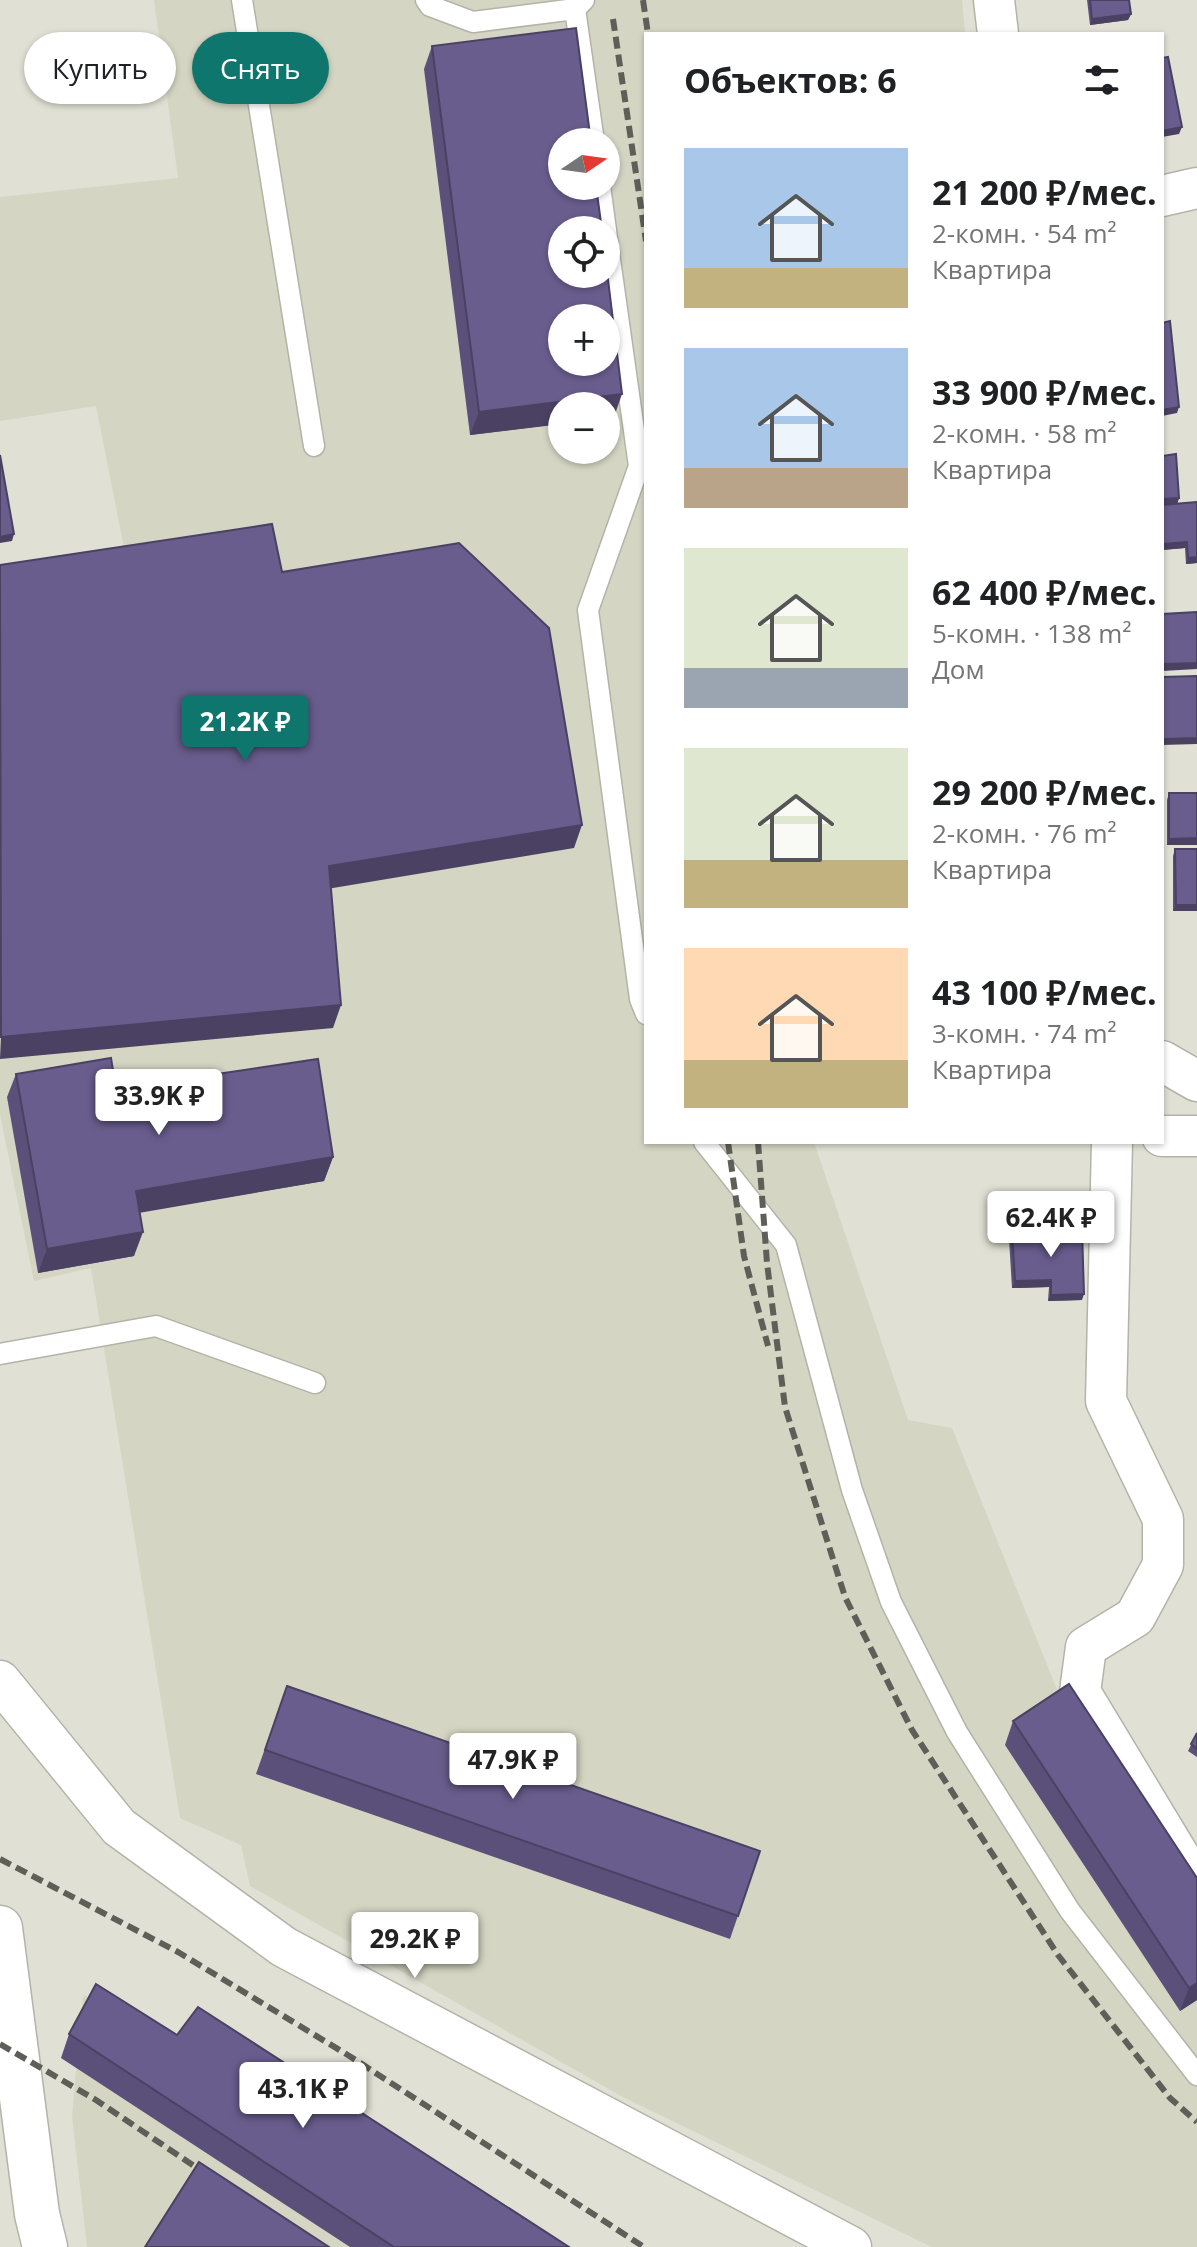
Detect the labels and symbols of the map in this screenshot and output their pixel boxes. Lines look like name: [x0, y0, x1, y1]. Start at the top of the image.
north arrow: [548, 128, 620, 200]
pin: 21.2K ₽: [171, 695, 319, 763]
pin: 33.9K ₽: [85, 1069, 233, 1137]
pin: 62.4K ₽: [977, 1191, 1125, 1259]
pin: 47.9K ₽: [439, 1733, 587, 1801]
pin: 29.2K ₽: [341, 1912, 489, 1980]
pin: 43.1K ₽: [229, 2062, 377, 2130]

